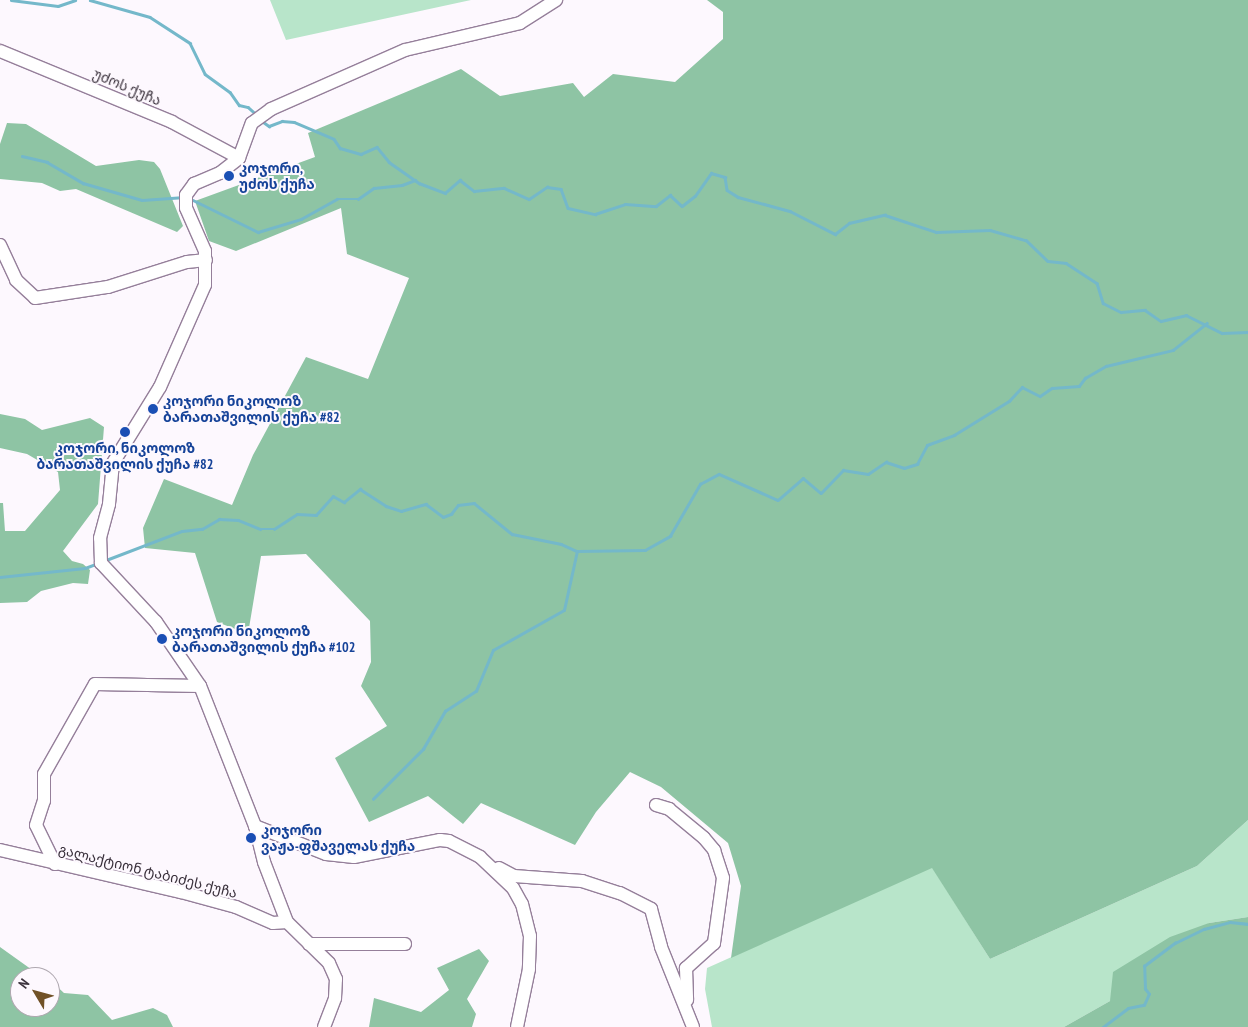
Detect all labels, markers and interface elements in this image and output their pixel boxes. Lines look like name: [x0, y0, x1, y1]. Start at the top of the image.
street label: უძოს ქუჩა: [90, 65, 164, 109]
place label: კოჯორი, უძოს ქუჩა: [239, 160, 315, 192]
marker: კოჯორი, უძოს ქუჩა: [223, 170, 235, 182]
place label: კოჯორი ნიკოლოზ ბარათაშვილის ქუჩა #82: [163, 393, 340, 426]
marker: კოჯორი ნიკოლოზ ბარათაშვილის ქუჩა #82: [147, 403, 159, 415]
marker: კოჯორი, ნიკოლოზ ბარათაშვილის ქუჩა #82: [119, 426, 131, 438]
place label: კოჯორი, ნიკოლოზ ბარათაშვილის ქუჩა #82: [37, 440, 213, 472]
place label: კოჯორი ნიკოლოზ ბარათაშვილის ქუჩა #102: [172, 623, 355, 656]
marker: კოჯორი ნიკოლოზ ბარათაშვილის ქუჩა #102: [156, 633, 168, 645]
place label: კოჯორი ვაჟა-ფშაველას ქუჩა: [261, 822, 415, 854]
marker: კოჯორი ვაჟა-ფშაველას ქუჩა: [245, 832, 257, 844]
street label: გალაქტიონ ტაბიძეს ქუჩა: [57, 841, 239, 901]
north arrow: [10, 967, 60, 1017]
text: N: [14, 975, 33, 992]

